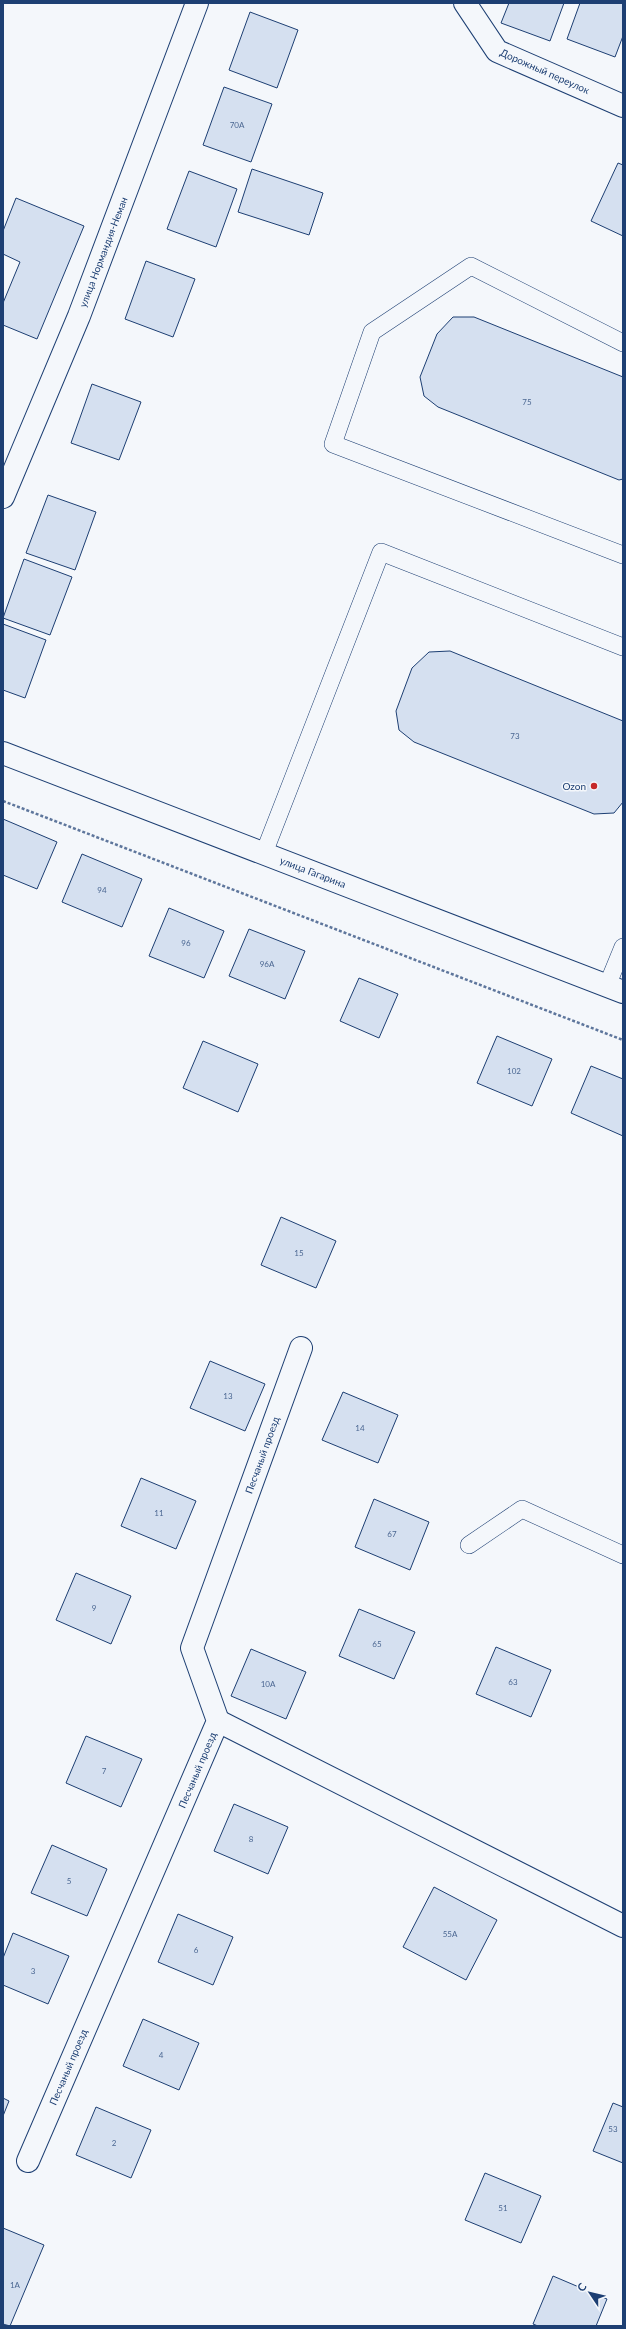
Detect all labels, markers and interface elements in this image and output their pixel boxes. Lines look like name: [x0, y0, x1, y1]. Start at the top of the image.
street label: Дорожный переулок: [499, 46, 592, 96]
house number: 70А: [230, 120, 245, 130]
street label: улица Нормандия-Неман: [76, 195, 130, 309]
house number: 75: [522, 397, 532, 407]
house number: 73: [510, 731, 520, 741]
place label: Ozon: [562, 780, 586, 792]
marker: Ozon: [589, 781, 599, 791]
street label: улица Гагарина: [278, 854, 348, 890]
house number: 94: [97, 885, 107, 895]
house number: 96: [181, 938, 191, 948]
house number: 96А: [260, 959, 275, 969]
house number: 102: [507, 1066, 521, 1076]
house number: 15: [294, 1248, 304, 1258]
house number: 13: [223, 1391, 233, 1401]
street label: Песчаный проезд: [242, 1415, 282, 1495]
house number: 14: [355, 1423, 365, 1433]
house number: 11: [154, 1508, 164, 1518]
house number: 67: [387, 1529, 397, 1539]
house number: 9: [92, 1603, 97, 1613]
house number: 65: [372, 1639, 382, 1649]
house number: 63: [508, 1677, 518, 1687]
house number: 10А: [261, 1679, 276, 1689]
street label: Песчаный проезд: [176, 1730, 218, 1810]
house number: 7: [102, 1766, 107, 1776]
house number: 8: [249, 1834, 254, 1844]
house number: 5: [67, 1876, 72, 1886]
house number: 55А: [443, 1929, 458, 1939]
house number: 6: [194, 1945, 199, 1955]
house number: 3: [31, 1966, 36, 1976]
street label: Песчаный проезд: [47, 2027, 89, 2107]
house number: 4: [159, 2050, 164, 2060]
house number: 53: [608, 2124, 618, 2134]
house number: 2: [112, 2138, 117, 2148]
house number: 51: [498, 2203, 508, 2213]
north arrow: [570, 2273, 610, 2313]
house number: 1А: [10, 2280, 21, 2290]
text: С: [574, 2280, 589, 2294]

